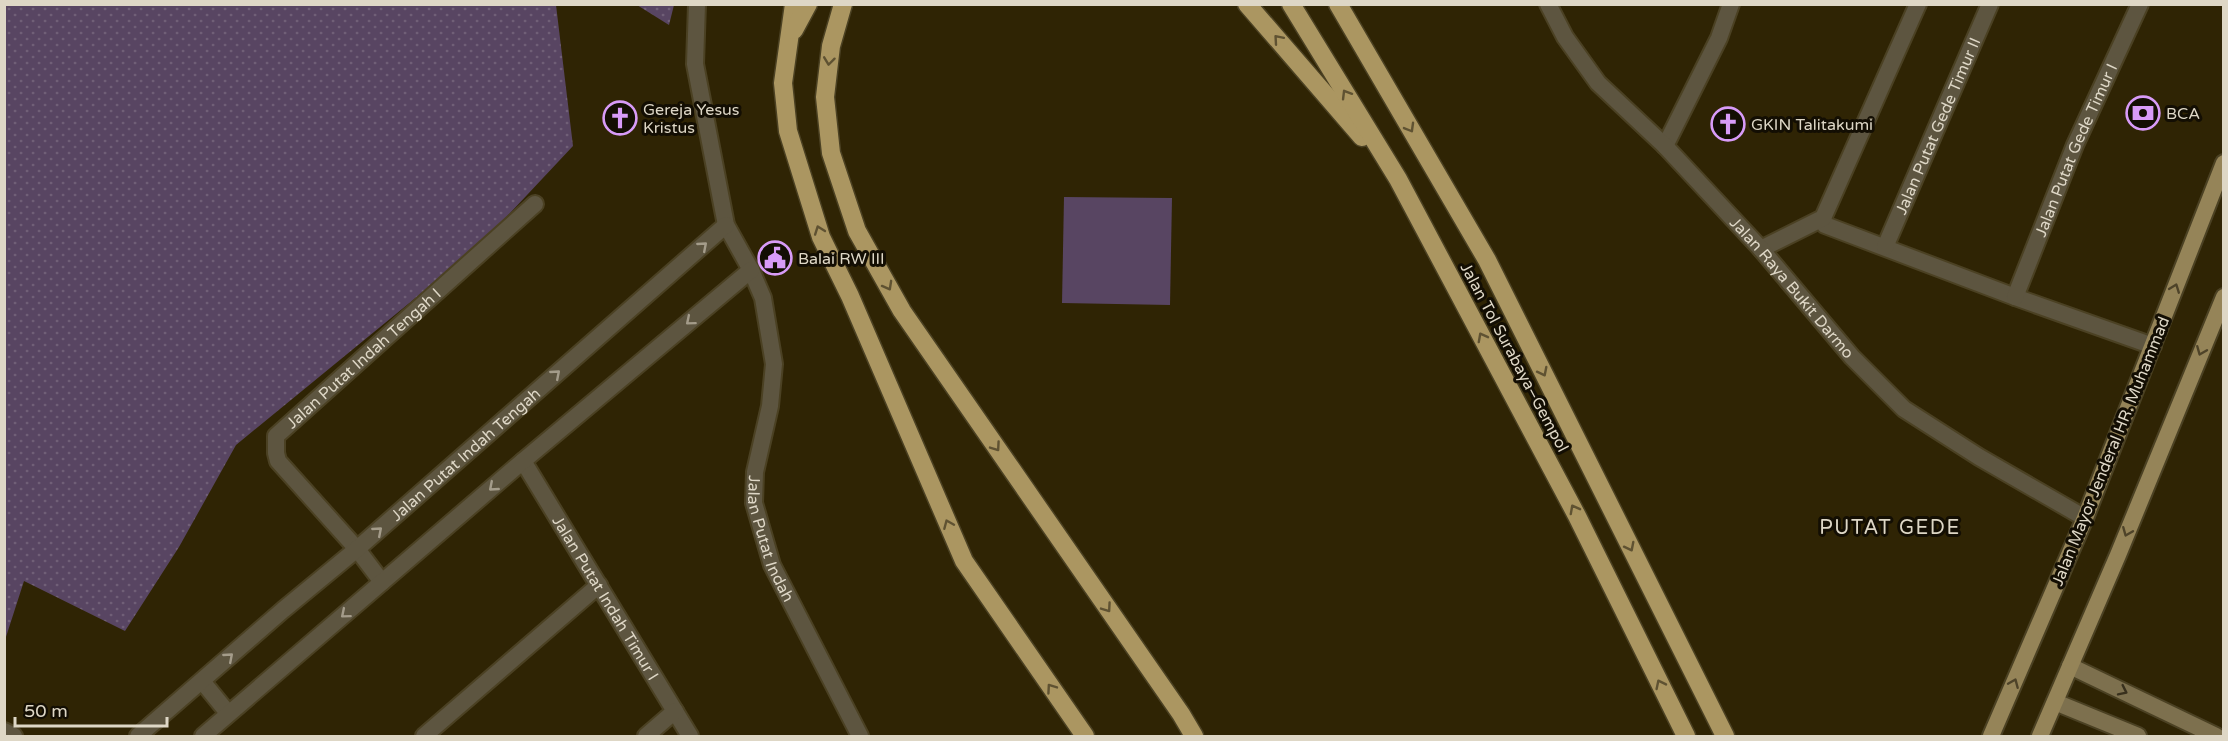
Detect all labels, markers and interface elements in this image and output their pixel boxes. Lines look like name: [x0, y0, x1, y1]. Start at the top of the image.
street label: Jalan Putat Gede Timur II: [1891, 35, 1985, 218]
one-way arrow: [1274, 36, 1285, 46]
one-way arrow: [823, 57, 836, 66]
street label: Jalan Putat Gede Timur I: [2031, 61, 2122, 240]
one-way arrow: [1341, 90, 1353, 100]
bank icon: BCA: [2125, 95, 2161, 131]
church icon: Gereja Yesus Kristus: [602, 100, 638, 136]
place label: Gereja Yesus Kristus: [643, 100, 740, 138]
place label: BCA: [2166, 104, 2200, 124]
church icon: GKIN Talitakumi: [1710, 106, 1746, 142]
place label: GKIN Talitakumi: [1751, 115, 1873, 135]
one-way arrow: [1402, 121, 1414, 132]
street label: Jalan Raya Bukit Darmo: [1725, 213, 1858, 363]
one-way arrow: [813, 225, 826, 236]
public building icon: Balai RW III: [757, 240, 793, 276]
one-way arrow: [696, 242, 707, 253]
place label: Balai RW III: [798, 249, 885, 269]
street label: Jalan Tol Surabaya–Gempol: [1456, 259, 1573, 456]
one-way arrow: [881, 279, 892, 290]
one-way arrow: [2167, 283, 2180, 294]
street label: Jalan Putat Indah Tengah I: [282, 284, 446, 433]
one-way arrow: [686, 314, 697, 325]
street label: Jalan Mayor Jenderal HR. Muhammad: [2048, 314, 2174, 589]
one-way arrow: [1478, 333, 1489, 343]
one-way arrow: [2196, 345, 2208, 356]
one-way arrow: [1536, 366, 1547, 377]
one-way arrow: [549, 371, 560, 382]
street label: Jalan Putat Indah Tengah: [387, 384, 545, 526]
one-way arrow: [989, 441, 1000, 452]
street label: Jalan Putat Indah: [743, 475, 798, 605]
one-way arrow: [489, 480, 500, 491]
one-way arrow: [1570, 505, 1581, 516]
street label: Jalan Putat Indah Timur I: [548, 512, 663, 684]
district label: PUTAT GEDE: [1819, 516, 1961, 540]
one-way arrow: [943, 519, 955, 530]
one-way arrow: [2122, 526, 2134, 537]
one-way arrow: [371, 527, 382, 538]
one-way arrow: [1623, 540, 1634, 551]
one-way arrow: [1100, 601, 1111, 612]
one-way arrow: [341, 607, 352, 618]
one-way arrow: [222, 653, 233, 664]
one-way arrow: [2007, 678, 2019, 689]
one-way arrow: [1656, 679, 1668, 690]
one-way arrow: [1047, 684, 1058, 695]
one-way arrow: [2116, 684, 2127, 695]
scale bar: [15, 690, 166, 728]
text: 50 m: [24, 700, 68, 722]

